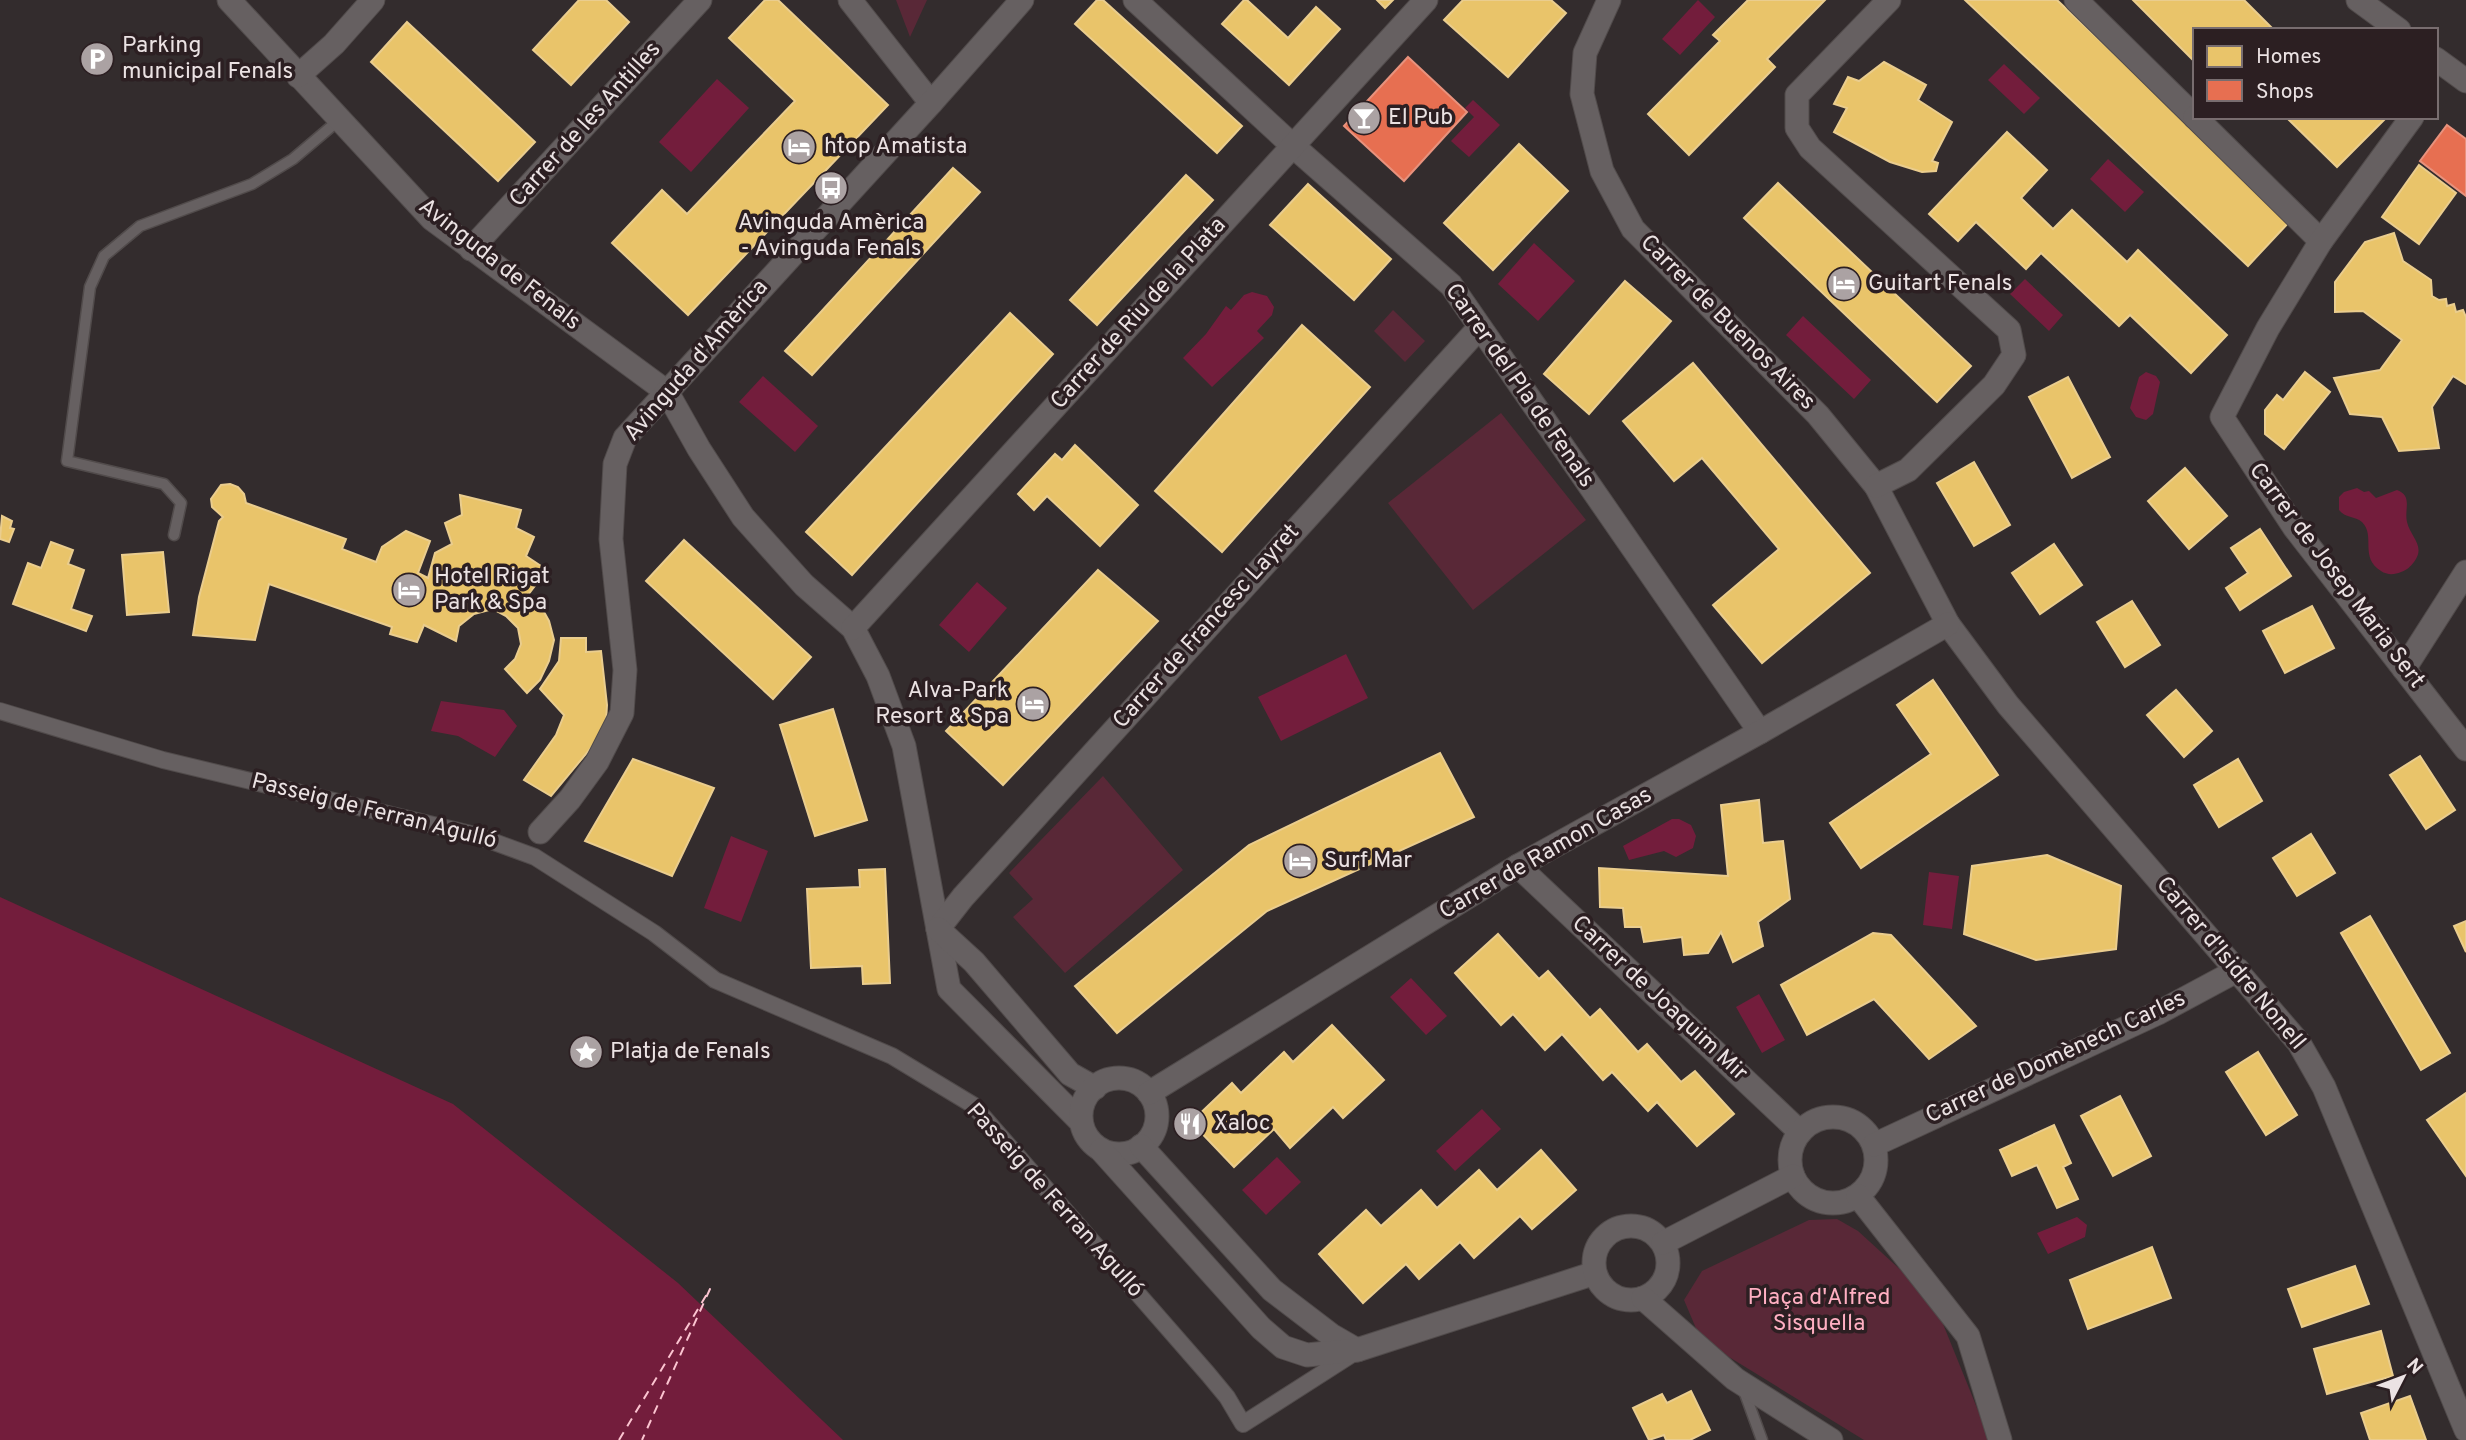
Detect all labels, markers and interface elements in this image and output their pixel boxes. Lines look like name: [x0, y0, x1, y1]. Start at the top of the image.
legend: [2193, 28, 2438, 119]
place label: Parking municipal Fenals: [122, 32, 293, 87]
street label: Carrer de les Antilles: [504, 36, 668, 214]
parking icon: Parking municipal Fenals: [78, 40, 116, 78]
text: Homes: [2256, 44, 2321, 71]
text: Shops: [2256, 79, 2314, 106]
bar icon: El Pub: [1345, 99, 1383, 137]
place label: El Pub: [1388, 104, 1453, 133]
hotel icon: htop Amatista: [780, 128, 818, 166]
place label: htop Amatista: [824, 133, 967, 162]
bus stop icon: Avinguda Amèrica - Avinguda Fenals: [812, 169, 850, 207]
street label: Avinguda de Fenals: [412, 193, 586, 337]
place label: Avinguda Amèrica - Avinguda Fenals: [738, 209, 924, 264]
street label: Carrer de Riu de la Plata: [1045, 212, 1233, 416]
street label: Carrer de Buenos Aires: [1633, 229, 1821, 417]
hotel icon: Guitart Fenals: [1825, 265, 1863, 303]
place label: Guitart Fenals: [1868, 270, 2013, 299]
street label: Avinguda d'Amèrica: [619, 274, 775, 448]
street label: Carrer del Pla de Fenals: [1438, 278, 1600, 494]
street label: Carrer de Josep Maria Sert: [2242, 457, 2430, 695]
street label: Carrer de Francesc Layret: [1107, 519, 1307, 735]
place label: Hotel Rigat Park & Spa: [434, 563, 550, 618]
hotel icon: Hotel Rigat Park & Spa: [390, 571, 428, 609]
place label: Alva-Park Resort & Spa: [875, 677, 1009, 732]
hotel icon: Alva-Park Resort & Spa: [1014, 685, 1052, 723]
street label: Passeig de Ferran Agulló: [248, 767, 500, 857]
street label: Carrer de Ramon Casas: [1434, 781, 1658, 927]
hotel icon: Surf Mar: [1281, 842, 1319, 880]
place label: Surf Mar: [1324, 847, 1412, 876]
street label: Carrer d'Isidre Nonell: [2149, 871, 2311, 1057]
street label: Carrer de Joaquim Mir: [1565, 910, 1753, 1088]
street label: Carrer de Domènech Carles: [1921, 985, 2191, 1131]
place icon: Platja de Fenals: [567, 1033, 605, 1071]
place label: Platja de Fenals: [610, 1038, 771, 1067]
street label: Passeig de Ferran Agulló: [959, 1098, 1149, 1304]
restaurant icon: Xaloc: [1171, 1105, 1209, 1143]
place label: Xaloc: [1214, 1110, 1270, 1139]
park label: Plaça d'Alfred Sisquella: [1748, 1284, 1890, 1339]
north arrow: [2368, 1342, 2438, 1412]
text: N: [2401, 1354, 2428, 1380]

